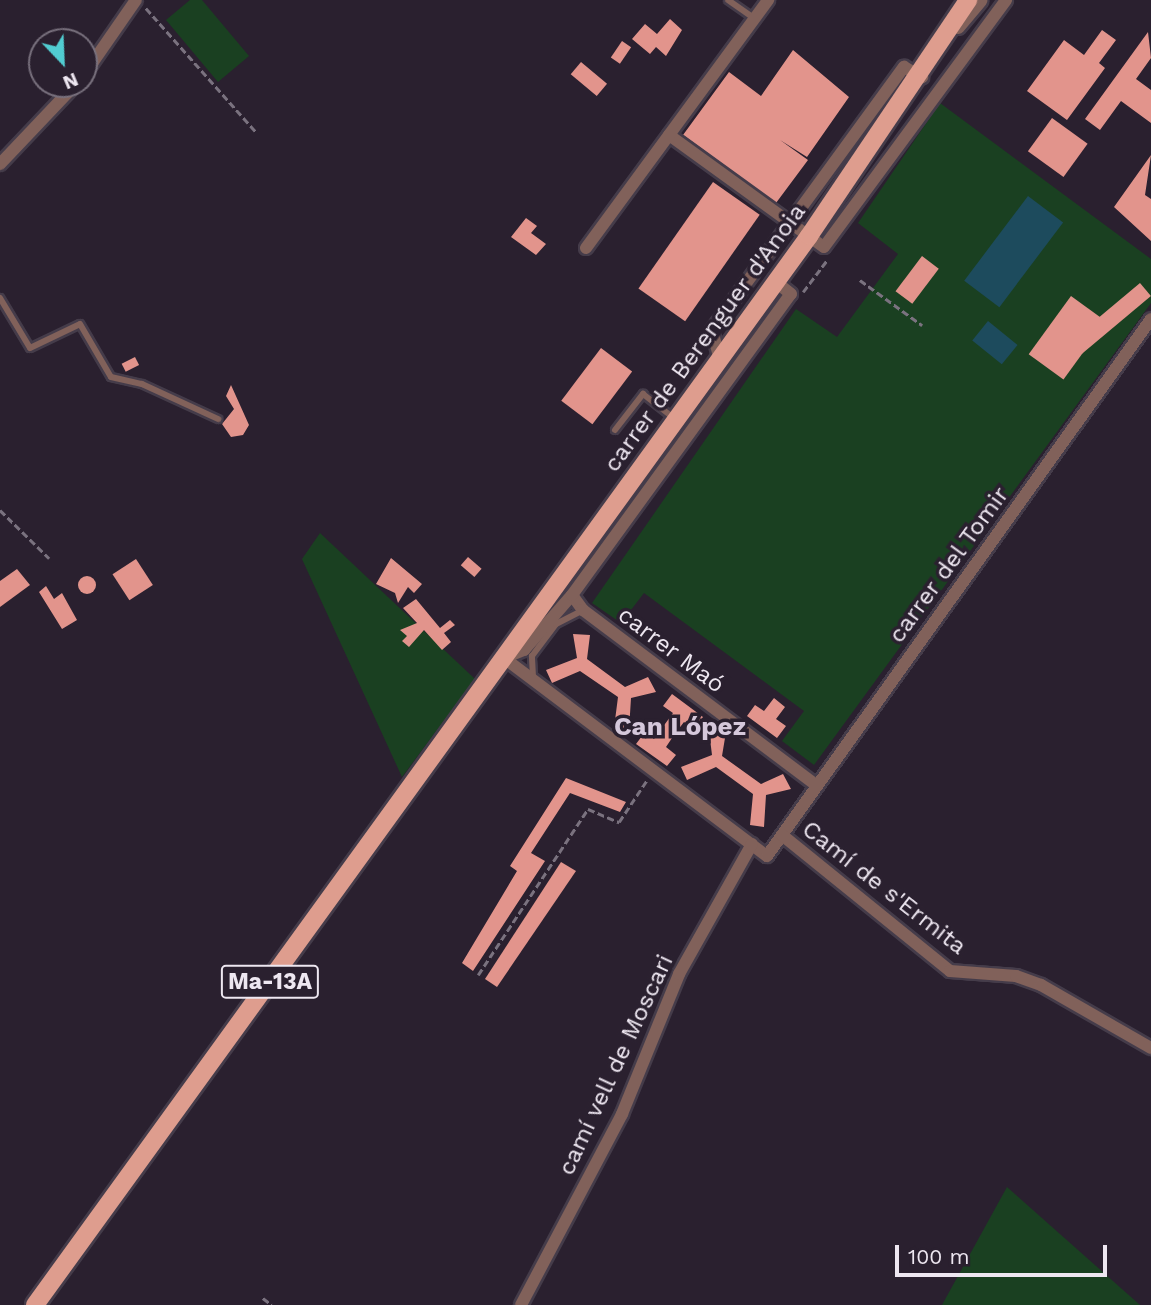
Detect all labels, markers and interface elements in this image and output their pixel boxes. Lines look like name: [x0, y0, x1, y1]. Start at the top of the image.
north arrow: [28, 28, 98, 98]
text: N: [60, 68, 82, 94]
street label: carrer de Berenguer d'Anoia: [598, 198, 812, 478]
street label: carrer del Tomir: [882, 481, 1016, 649]
street label: carrer Maó: [612, 600, 730, 700]
district label: Can López: [614, 711, 746, 743]
street label: Camí de s'Ermita: [796, 815, 972, 961]
street label: camí vell de Moscari: [552, 950, 680, 1180]
road number: Ma-13A: [219, 962, 321, 1001]
scale bar: [899, 1232, 1111, 1276]
text: 100 m: [908, 1244, 970, 1269]

